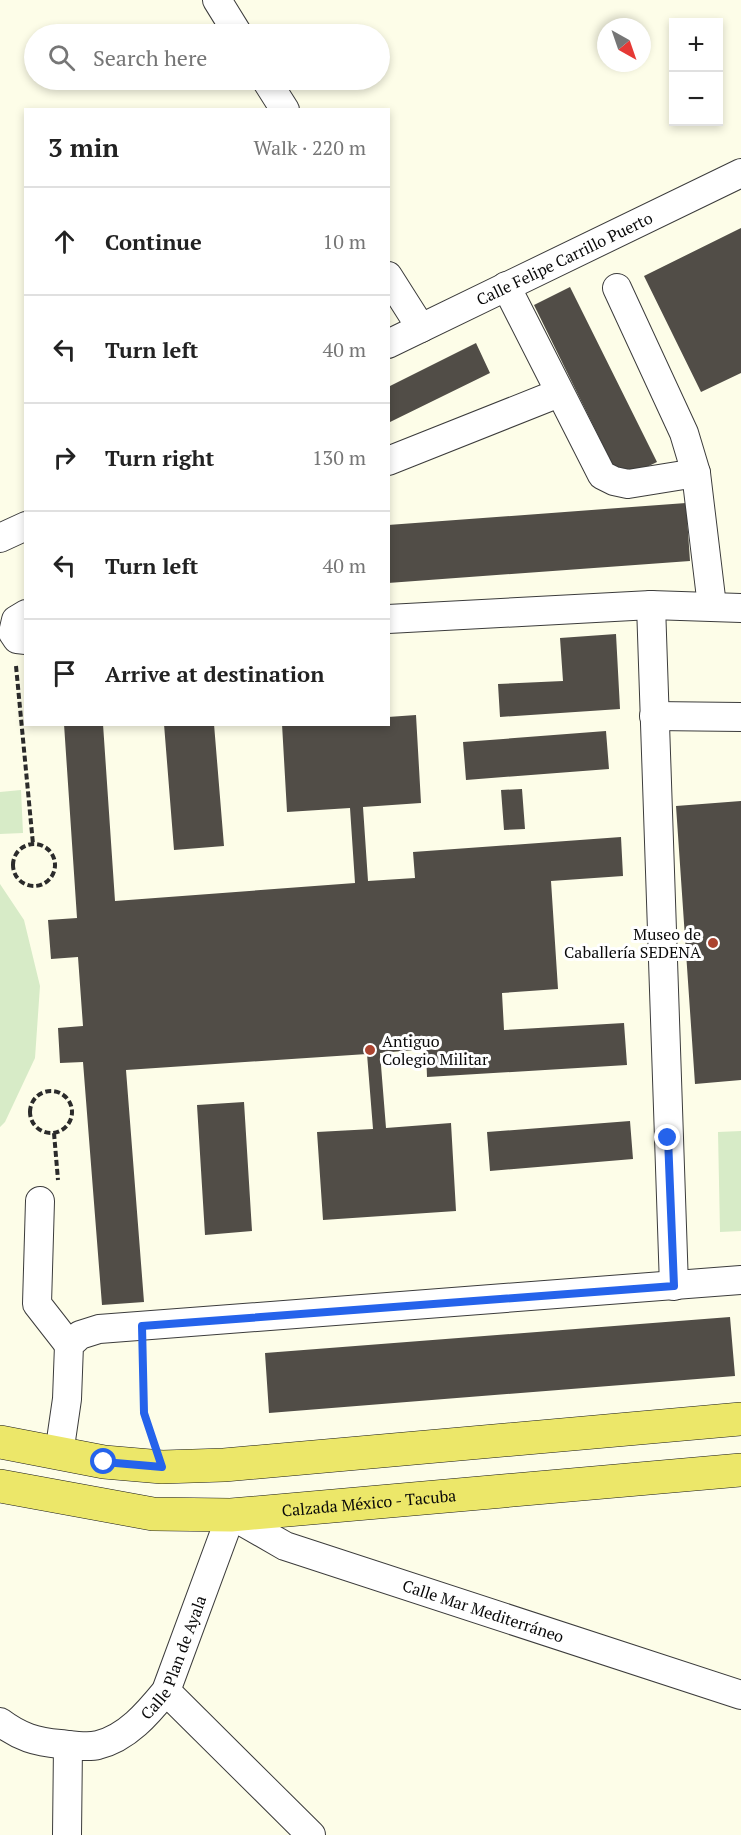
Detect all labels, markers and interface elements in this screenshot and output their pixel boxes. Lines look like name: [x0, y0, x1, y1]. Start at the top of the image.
north arrow: [597, 18, 651, 72]
map controls: [669, 18, 723, 126]
button: +: [669, 18, 723, 72]
search box: [24, 24, 390, 90]
icon: search: [45, 41, 78, 74]
text: Search here: [93, 43, 207, 72]
button: −: [669, 72, 723, 126]
text: 3 min: [48, 130, 119, 164]
text: Walk · 220 m: [254, 134, 366, 161]
street label: Calle Felipe Carrillo Puerto: [473, 206, 656, 311]
icon: ahead: [48, 225, 81, 258]
text: Continue: [105, 227, 202, 256]
text: 10 m: [323, 228, 366, 255]
icon: left: [48, 333, 81, 366]
text: Turn left: [105, 335, 198, 364]
text: 40 m: [323, 336, 366, 363]
icon: right: [48, 441, 81, 474]
text: Turn right: [105, 443, 214, 472]
text: 130 m: [312, 444, 366, 471]
icon: left: [48, 549, 81, 582]
text: Turn left: [105, 551, 198, 580]
text: 40 m: [323, 552, 366, 579]
icon: arrive: [48, 657, 81, 690]
text: Arrive at destination: [105, 659, 324, 688]
place label: Museo de Caballería SEDENA: [564, 923, 701, 963]
marker: Museo de Caballería SEDENA: [706, 936, 720, 950]
place label: Antiguo Colegio Militar: [382, 1030, 489, 1070]
marker: Antiguo Colegio Militar: [363, 1043, 377, 1057]
route end: [654, 1124, 680, 1150]
route start: [90, 1448, 116, 1474]
street label: Calzada México - Tacuba: [281, 1484, 457, 1521]
street label: Calle Mar Mediterráneo: [400, 1574, 567, 1647]
street label: Calle Plan de Ayala: [136, 1592, 211, 1724]

